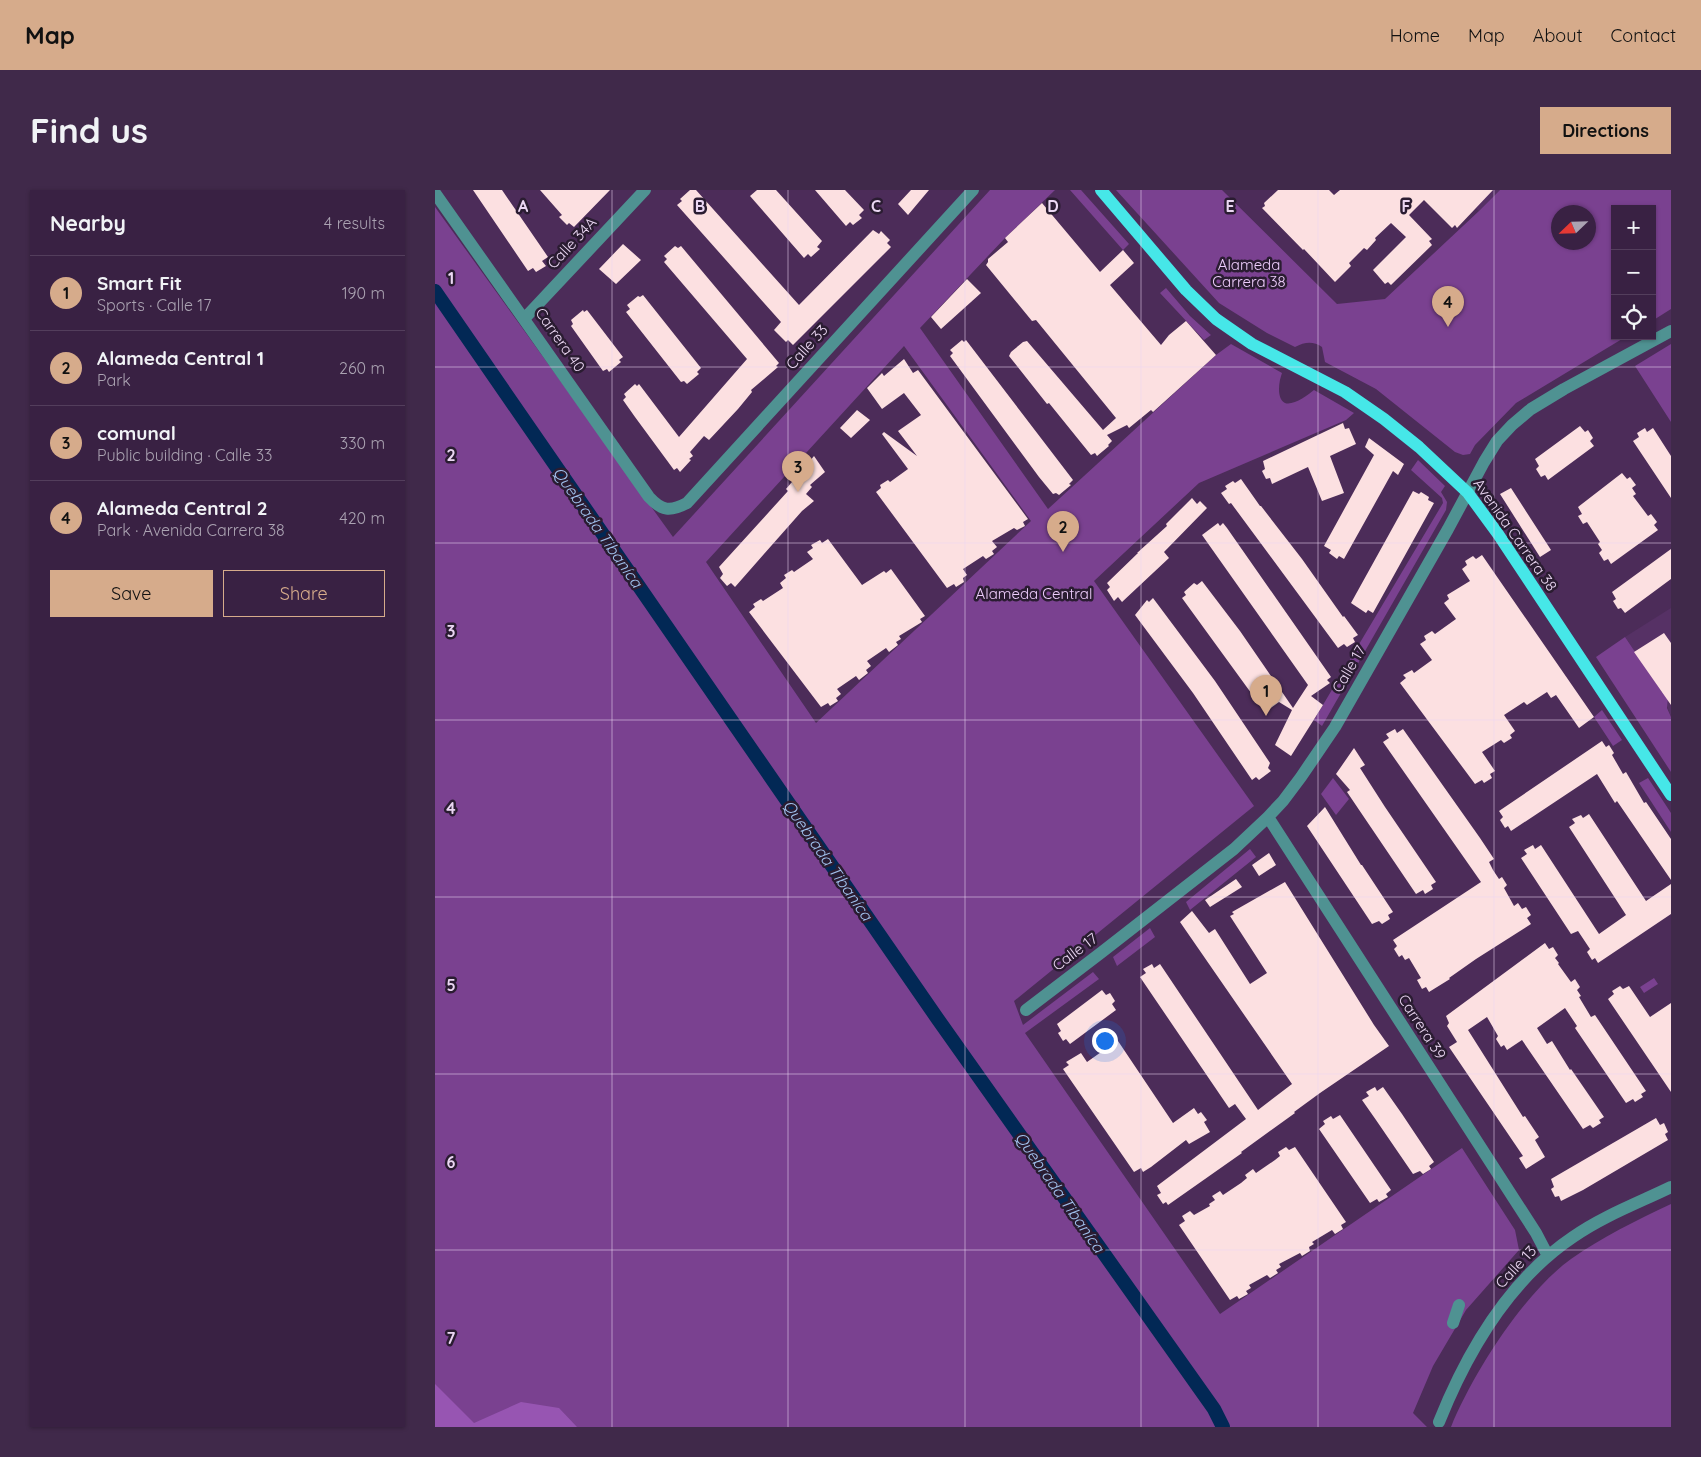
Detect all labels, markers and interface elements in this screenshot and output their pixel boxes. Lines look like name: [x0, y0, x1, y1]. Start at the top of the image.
text: Map: [25, 20, 75, 50]
text: Home: [1390, 24, 1440, 47]
text: Map: [1468, 24, 1505, 47]
text: About: [1533, 24, 1583, 47]
text: Contact: [1611, 24, 1676, 47]
button: Directions: [1540, 107, 1671, 154]
text: Find us: [30, 108, 148, 152]
text: A: [518, 196, 529, 216]
text: B: [695, 196, 705, 216]
text: C: [871, 196, 881, 216]
text: D: [1047, 196, 1059, 216]
text: E: [1225, 196, 1235, 216]
text: F: [1402, 196, 1411, 216]
north arrow: [1551, 205, 1596, 250]
map controls: [1611, 205, 1656, 340]
button: +: [1611, 205, 1656, 250]
text: Nearby: [50, 210, 126, 236]
text: 4 results: [324, 213, 385, 233]
street label: Calle 34A: [543, 213, 600, 272]
button: −: [1611, 250, 1656, 295]
park label: Alameda Carrera 38: [1212, 255, 1286, 291]
text: 1: [448, 268, 454, 288]
text: Smart Fit: [97, 271, 182, 295]
text: 1: [63, 283, 69, 303]
text: 190 m: [342, 283, 385, 303]
pin: 4: [1432, 286, 1464, 327]
text: Sports · Calle 17: [97, 295, 212, 315]
button: locate: [1611, 295, 1656, 340]
street label: Carrera 40: [531, 304, 590, 376]
street label: Calle 33: [782, 320, 832, 373]
text: Alameda Central 1: [97, 346, 264, 370]
text: 2: [61, 358, 71, 378]
text: 260 m: [339, 358, 385, 378]
text: Park: [97, 370, 131, 390]
text: comunal: [97, 421, 176, 445]
text: 3: [62, 433, 70, 453]
text: 330 m: [340, 433, 385, 453]
text: Public building · Calle 33: [97, 445, 273, 465]
text: 2: [446, 445, 456, 465]
pin: 3: [782, 451, 814, 492]
water label: Quebrada Tibaníca: [549, 463, 648, 592]
street label: Avenida Carrera 38: [1469, 475, 1561, 595]
text: Alameda Central 2: [97, 496, 268, 520]
text: 4: [61, 508, 71, 528]
text: 420 m: [339, 508, 385, 528]
pin: 2: [1047, 511, 1079, 552]
text: Park · Avenida Carrera 38: [97, 520, 285, 540]
button: Save: [50, 570, 213, 617]
button: Share: [223, 570, 385, 617]
park label: Alameda Central: [976, 584, 1092, 603]
text: 3: [447, 621, 455, 641]
street label: Calle 17: [1327, 641, 1370, 696]
pin: 1: [1250, 675, 1282, 716]
water label: Quebrada Tibaníca: [779, 796, 878, 925]
text: 4: [446, 798, 456, 818]
street label: Calle 17: [1048, 928, 1101, 975]
text: 5: [446, 975, 456, 995]
street label: Carrera 39: [1394, 991, 1450, 1063]
your location: [1092, 1028, 1118, 1054]
water label: Quebrada Tibaníca: [1011, 1128, 1110, 1257]
text: 6: [447, 1152, 456, 1172]
street label: Calle 13: [1491, 1241, 1540, 1292]
text: 7: [447, 1328, 456, 1348]

